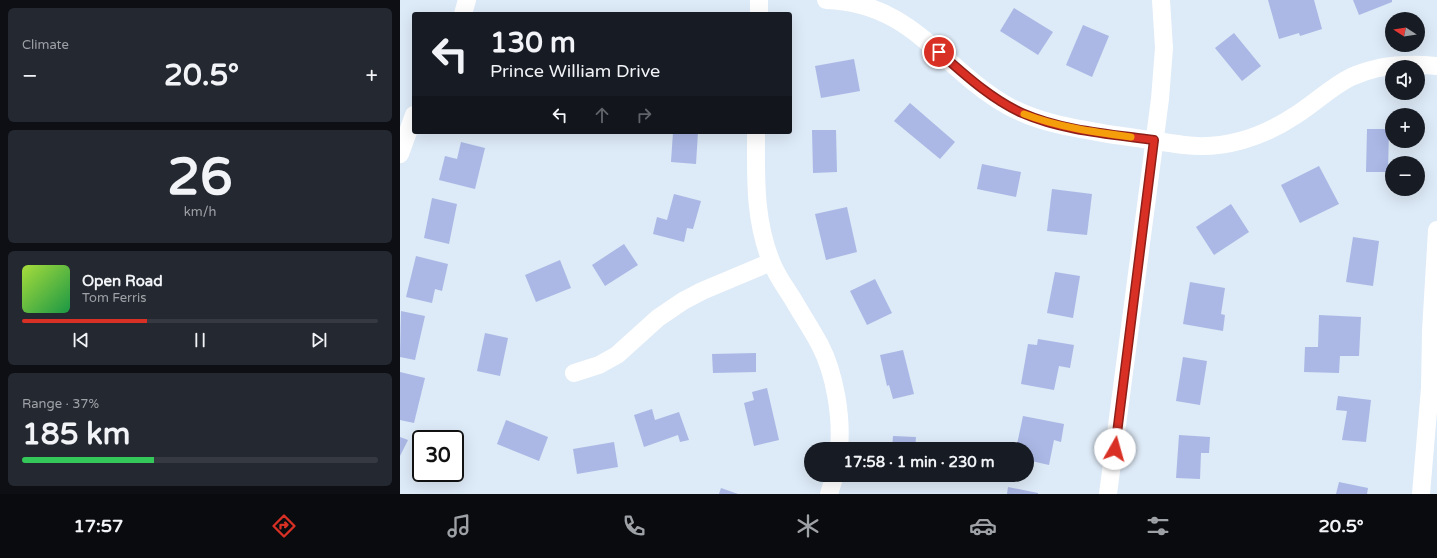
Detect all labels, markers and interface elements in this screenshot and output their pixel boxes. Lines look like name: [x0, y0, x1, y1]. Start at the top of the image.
north arrow: [1385, 12, 1425, 52]
map controls: [1385, 12, 1425, 196]
text: 130 m: [490, 26, 576, 60]
icon: left: [424, 28, 476, 80]
pin: [922, 35, 956, 69]
text: Climate: [22, 37, 69, 53]
icon: arrive: [928, 41, 950, 63]
text: 20.5°: [164, 57, 239, 94]
text: Prince William Drive: [490, 60, 660, 82]
button: sound: [1385, 60, 1425, 100]
text: −: [22, 63, 38, 89]
text: +: [366, 63, 378, 89]
icon: left: [549, 104, 571, 126]
icon: ahead: [591, 104, 613, 126]
icon: right: [633, 104, 655, 126]
button: +: [1385, 108, 1425, 148]
text: 26: [167, 146, 233, 209]
button: −: [1385, 156, 1425, 196]
text: km/h: [184, 204, 216, 220]
text: Open Road: [82, 272, 163, 290]
text: Tom Ferris: [82, 290, 146, 306]
icon: previous: [70, 329, 92, 351]
icon: pause: [189, 329, 211, 351]
icon: next: [308, 329, 330, 351]
text: Range · 37%: [22, 396, 99, 412]
text: 185 km: [22, 416, 130, 453]
position arrow: [1094, 428, 1136, 470]
speed limit sign: 30: [412, 430, 464, 482]
text: 17:58 · 1 min · 230 m: [844, 453, 994, 471]
icon: directions: [270, 512, 298, 540]
icon: music: [445, 512, 473, 540]
icon: phone: [620, 512, 648, 540]
icon: climate: [794, 512, 822, 540]
icon: car: [969, 512, 997, 540]
icon: filters: [1144, 512, 1172, 540]
text: 17:57: [73, 515, 123, 537]
text: 20.5°: [1319, 515, 1364, 537]

